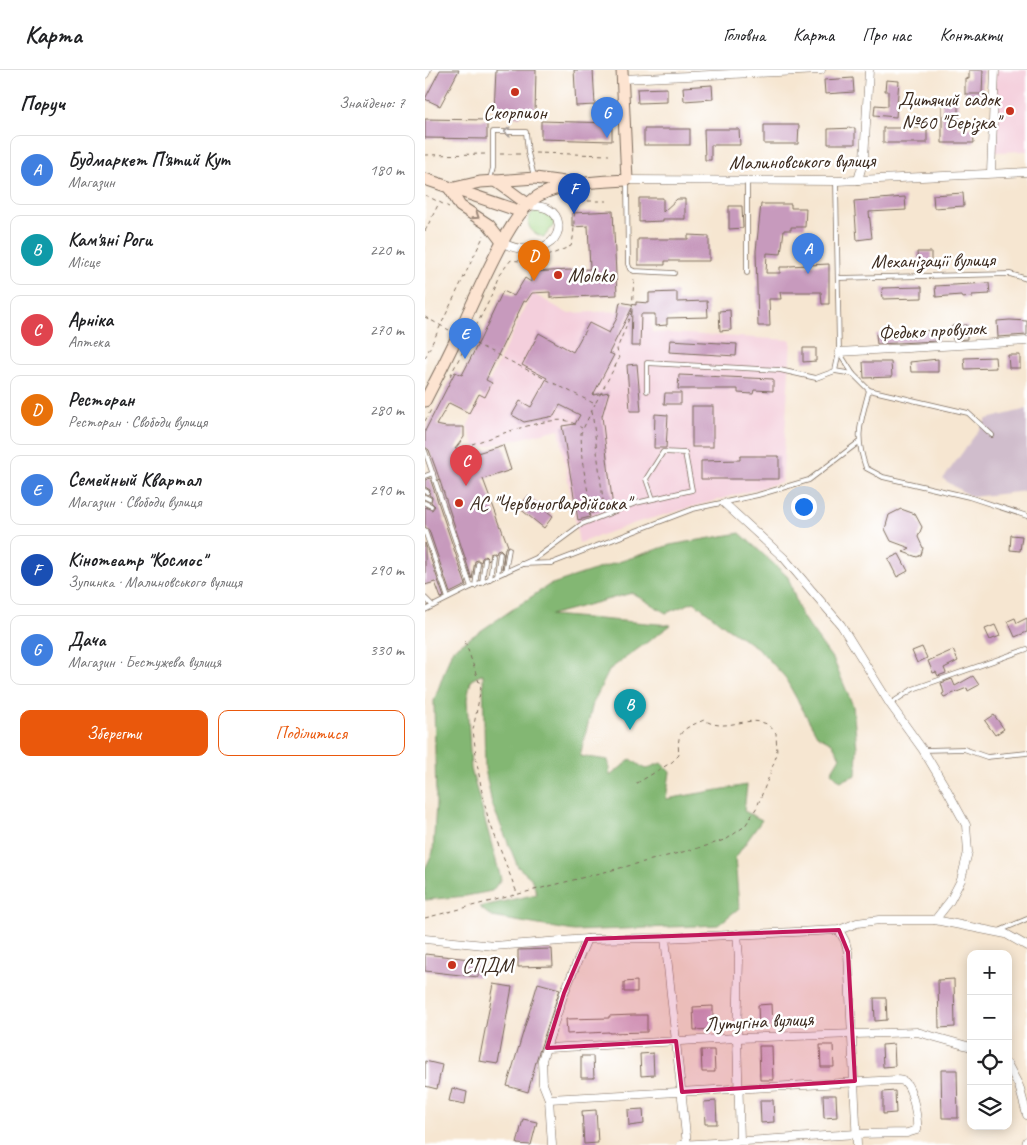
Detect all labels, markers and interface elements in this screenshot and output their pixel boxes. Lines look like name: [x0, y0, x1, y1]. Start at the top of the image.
text: Карта: [25, 20, 82, 50]
text: Головна: [723, 24, 765, 46]
text: Карта: [793, 24, 834, 46]
text: Про нас: [862, 24, 912, 46]
text: Контакти: [940, 24, 1002, 46]
marker: Скорпион: [509, 86, 521, 98]
place label: Дитячий садок №60 "Берізка": [898, 87, 1004, 136]
text: Поруч: [20, 90, 65, 116]
text: Знайдено: 7: [339, 93, 405, 113]
pin: G: [591, 97, 623, 138]
place label: Скорпион: [483, 100, 548, 125]
marker: Дитячий садок №60 "Берізка": [1004, 105, 1016, 117]
one-way arrow: [503, 127, 510, 137]
text: Будмаркет П'ятий Кут: [68, 148, 229, 172]
street label: Малиновського вулиця: [729, 148, 877, 175]
text: A: [33, 160, 41, 180]
text: 180 m: [370, 160, 404, 180]
text: Магазин: [68, 172, 115, 192]
pin: F: [558, 173, 590, 214]
one-way arrow: [470, 210, 479, 219]
text: Кам'яні Роги: [68, 228, 152, 252]
pin: A: [792, 233, 824, 274]
text: B: [33, 240, 41, 260]
text: 220 m: [370, 240, 404, 260]
pin: D: [518, 240, 550, 281]
street label: Механізації вулиця: [871, 247, 997, 275]
text: Місце: [68, 252, 100, 272]
place label: Moloko: [568, 263, 615, 288]
marker: Moloko: [552, 269, 564, 281]
text: Арніка: [68, 308, 113, 332]
street label: Федько провулок: [878, 315, 988, 346]
pin: E: [449, 318, 481, 359]
text: C: [33, 320, 41, 340]
text: 270 m: [370, 320, 404, 340]
text: Аптека: [68, 332, 109, 352]
text: Ресторан: [68, 388, 134, 412]
text: D: [32, 400, 42, 420]
text: 280 m: [370, 400, 404, 420]
text: Ресторан · Свободи вулиця: [68, 412, 207, 432]
pin: C: [450, 445, 482, 486]
text: Семейный Квартал: [68, 468, 201, 492]
text: E: [33, 480, 41, 500]
text: 290 m: [370, 480, 404, 500]
place label: АС "Червоногвардійська": [469, 491, 635, 516]
text: Магазин · Свободи вулиця: [68, 492, 201, 512]
your location: [791, 494, 817, 520]
marker: АС "Червоногвардійська": [453, 497, 465, 509]
text: Кінотеатр "Космос": [68, 548, 206, 572]
text: F: [33, 560, 41, 580]
text: 290 m: [370, 560, 404, 580]
text: Зупинка · Малиновського вулиця: [68, 572, 242, 592]
text: Дача: [68, 628, 106, 652]
text: G: [33, 640, 41, 660]
text: 330 m: [370, 640, 404, 660]
text: Магазин · Бестужева вулиця: [68, 652, 221, 672]
pin: B: [614, 689, 646, 730]
button: Зберегти: [20, 710, 208, 756]
button: Поділитися: [218, 710, 405, 756]
map controls: [967, 950, 1012, 1130]
button: +: [967, 950, 1012, 995]
place label: СПДМ: [462, 953, 515, 978]
marker: СПДМ: [446, 959, 458, 971]
button: −: [967, 995, 1012, 1040]
street label: Лутугіна вулиця: [704, 1006, 815, 1037]
button: locate: [967, 1040, 1012, 1085]
button: layers: [967, 1085, 1012, 1130]

